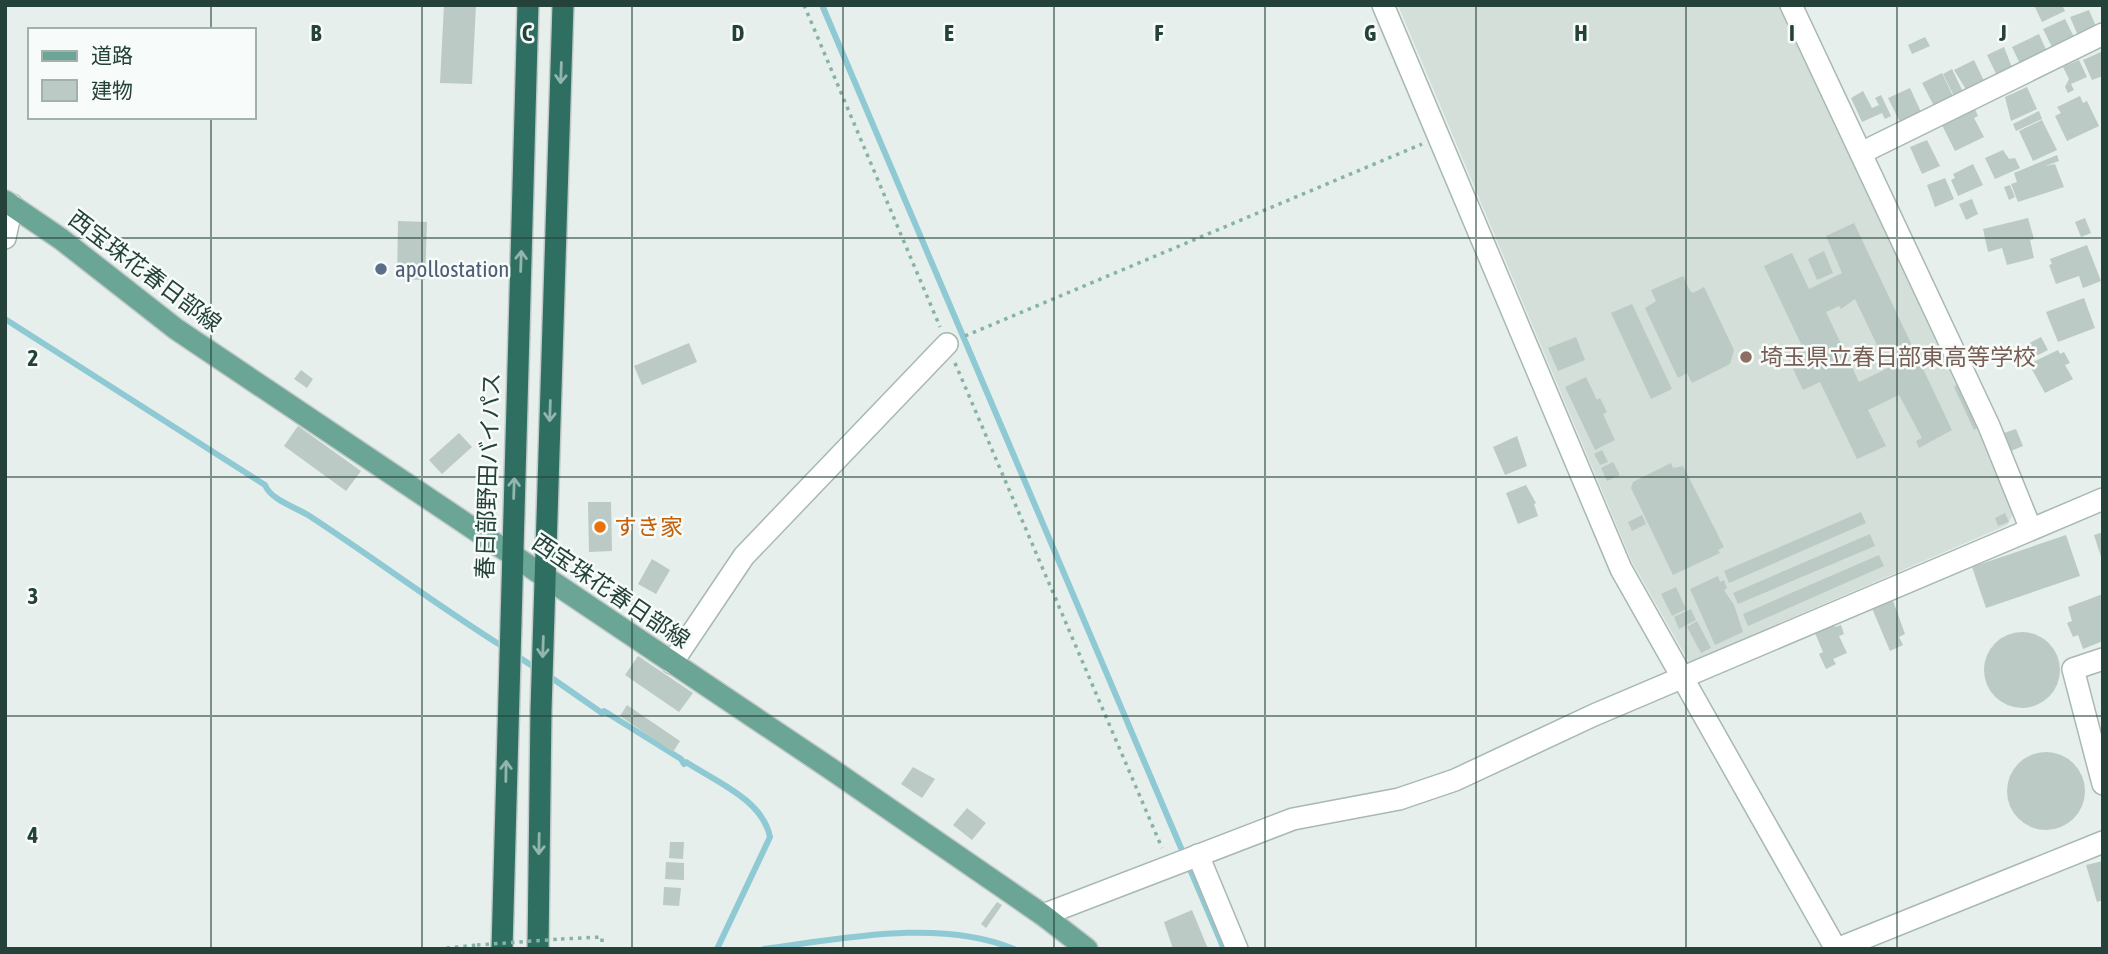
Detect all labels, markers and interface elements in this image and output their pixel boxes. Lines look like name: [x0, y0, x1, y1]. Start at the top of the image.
text: B: [311, 20, 322, 46]
text: C: [522, 20, 533, 46]
text: D: [732, 20, 745, 46]
text: E: [944, 20, 954, 46]
text: F: [1154, 20, 1164, 46]
text: G: [1364, 20, 1376, 46]
text: H: [1574, 20, 1588, 46]
text: I: [1789, 20, 1795, 46]
text: J: [1998, 20, 2007, 46]
legend: [28, 28, 256, 119]
text: 道路: [91, 43, 133, 67]
one-way arrow: [554, 62, 567, 85]
text: 建物: [91, 78, 133, 102]
street label: 西宝珠花春日部線: [64, 205, 226, 337]
one-way arrow: [514, 249, 527, 272]
place label: apollostation: [395, 256, 510, 282]
marker: apollostation: [373, 261, 389, 277]
place label: 埼玉県立春日部東高等学校: [1760, 344, 2036, 370]
text: 2: [28, 345, 38, 371]
marker: 埼玉県立春日部東高等学校: [1738, 349, 1754, 365]
street label: 春日部野田バイパス: [471, 372, 505, 580]
one-way arrow: [544, 400, 557, 423]
one-way arrow: [507, 477, 521, 500]
place label: すき家: [614, 514, 683, 540]
marker: すき家: [592, 519, 608, 535]
street label: 西宝珠花春日部線: [527, 529, 695, 653]
text: 3: [28, 583, 38, 609]
one-way arrow: [536, 635, 550, 658]
one-way arrow: [499, 760, 512, 783]
text: 4: [27, 822, 39, 848]
one-way arrow: [532, 833, 546, 856]

